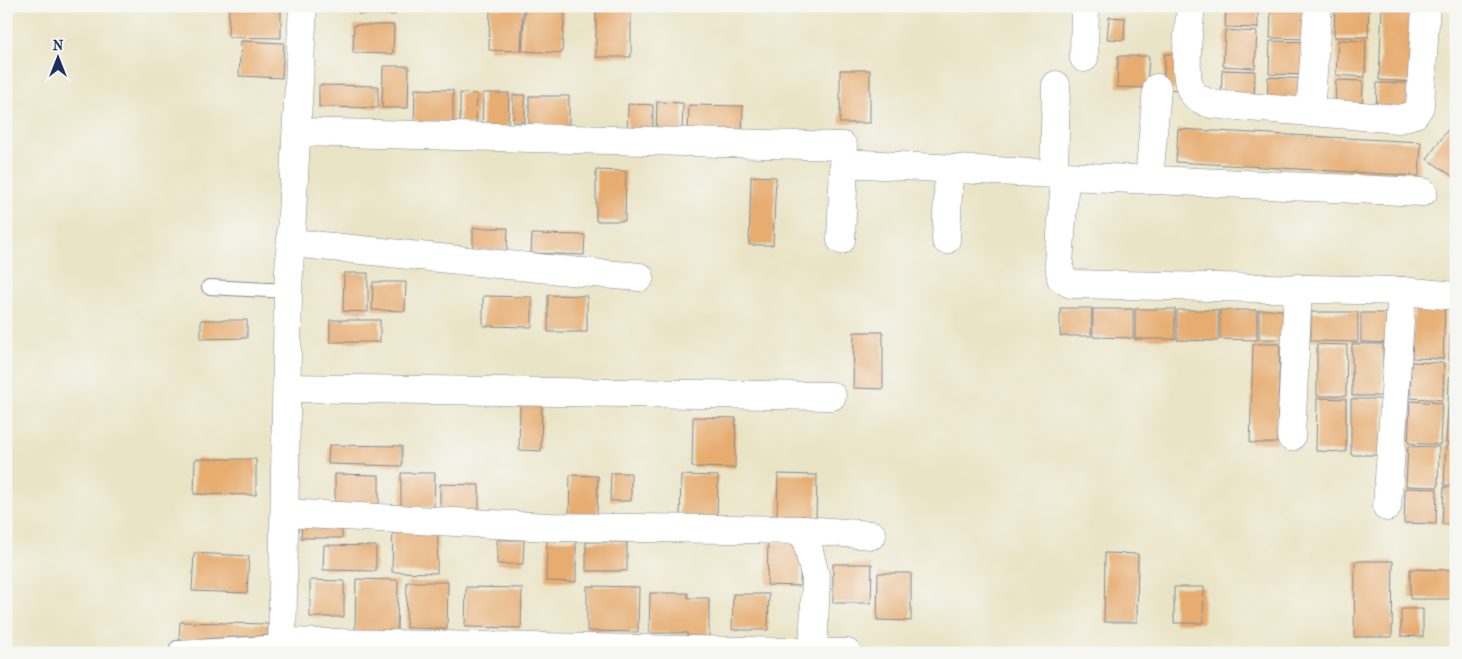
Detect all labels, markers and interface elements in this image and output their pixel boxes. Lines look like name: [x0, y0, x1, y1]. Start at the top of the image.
north arrow: [32, 32, 82, 82]
text: N: [53, 37, 64, 54]

